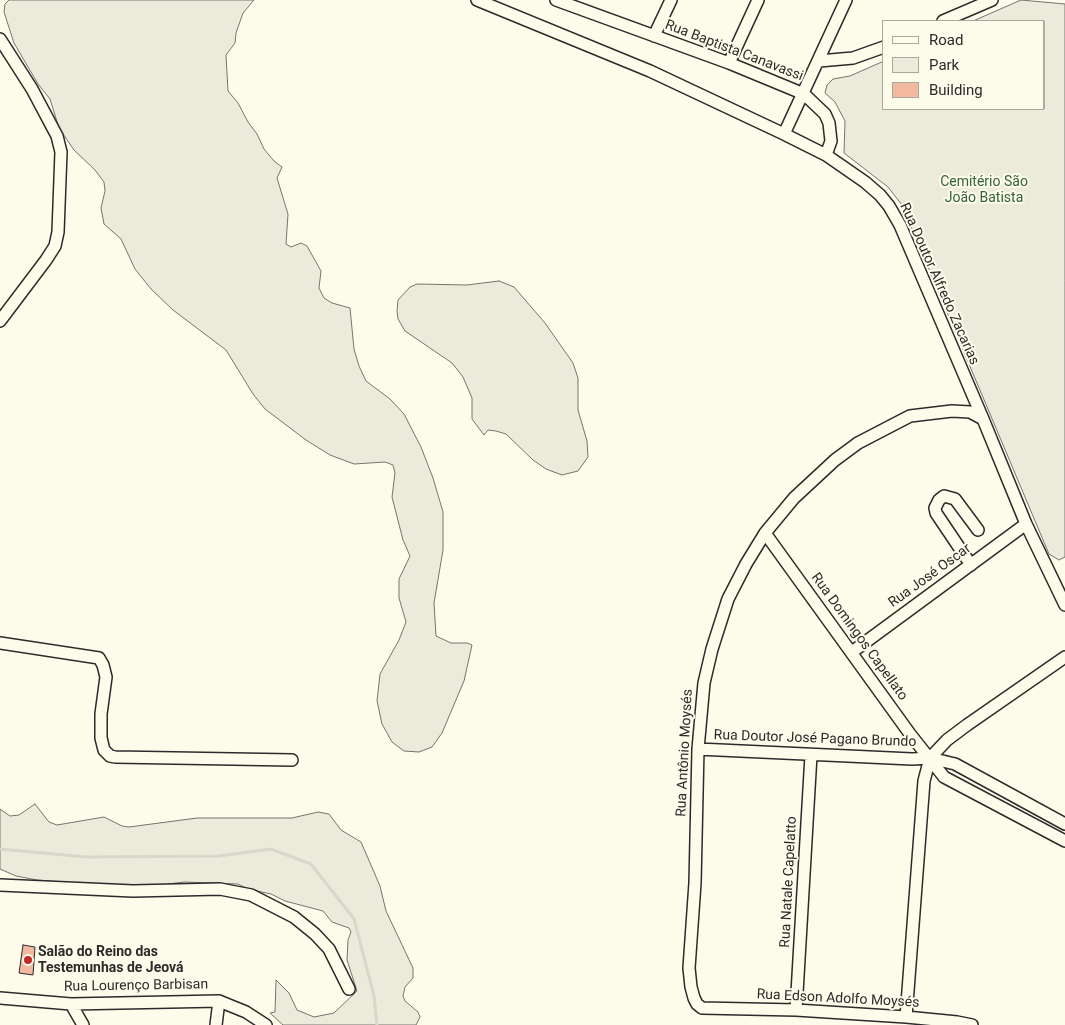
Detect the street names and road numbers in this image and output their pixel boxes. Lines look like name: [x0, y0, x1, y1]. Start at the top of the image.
street label: Rua Baptista Canavassi: [663, 17, 805, 85]
street label: Rua Doutor Alfredo Zacarias: [896, 200, 982, 368]
street label: Rua José Oscar: [885, 540, 975, 612]
street label: Rua Domingos Capellato: [807, 570, 911, 704]
street label: Rua Antônio Moysés: [673, 689, 697, 817]
street label: Rua Doutor José Pagano Brundo: [713, 727, 917, 751]
street label: Rua Natale Capelatto: [777, 816, 801, 948]
street label: Rua Lourenço Barbisan: [64, 976, 208, 996]
street label: Rua Edson Adolfo Moysés: [756, 986, 920, 1012]

